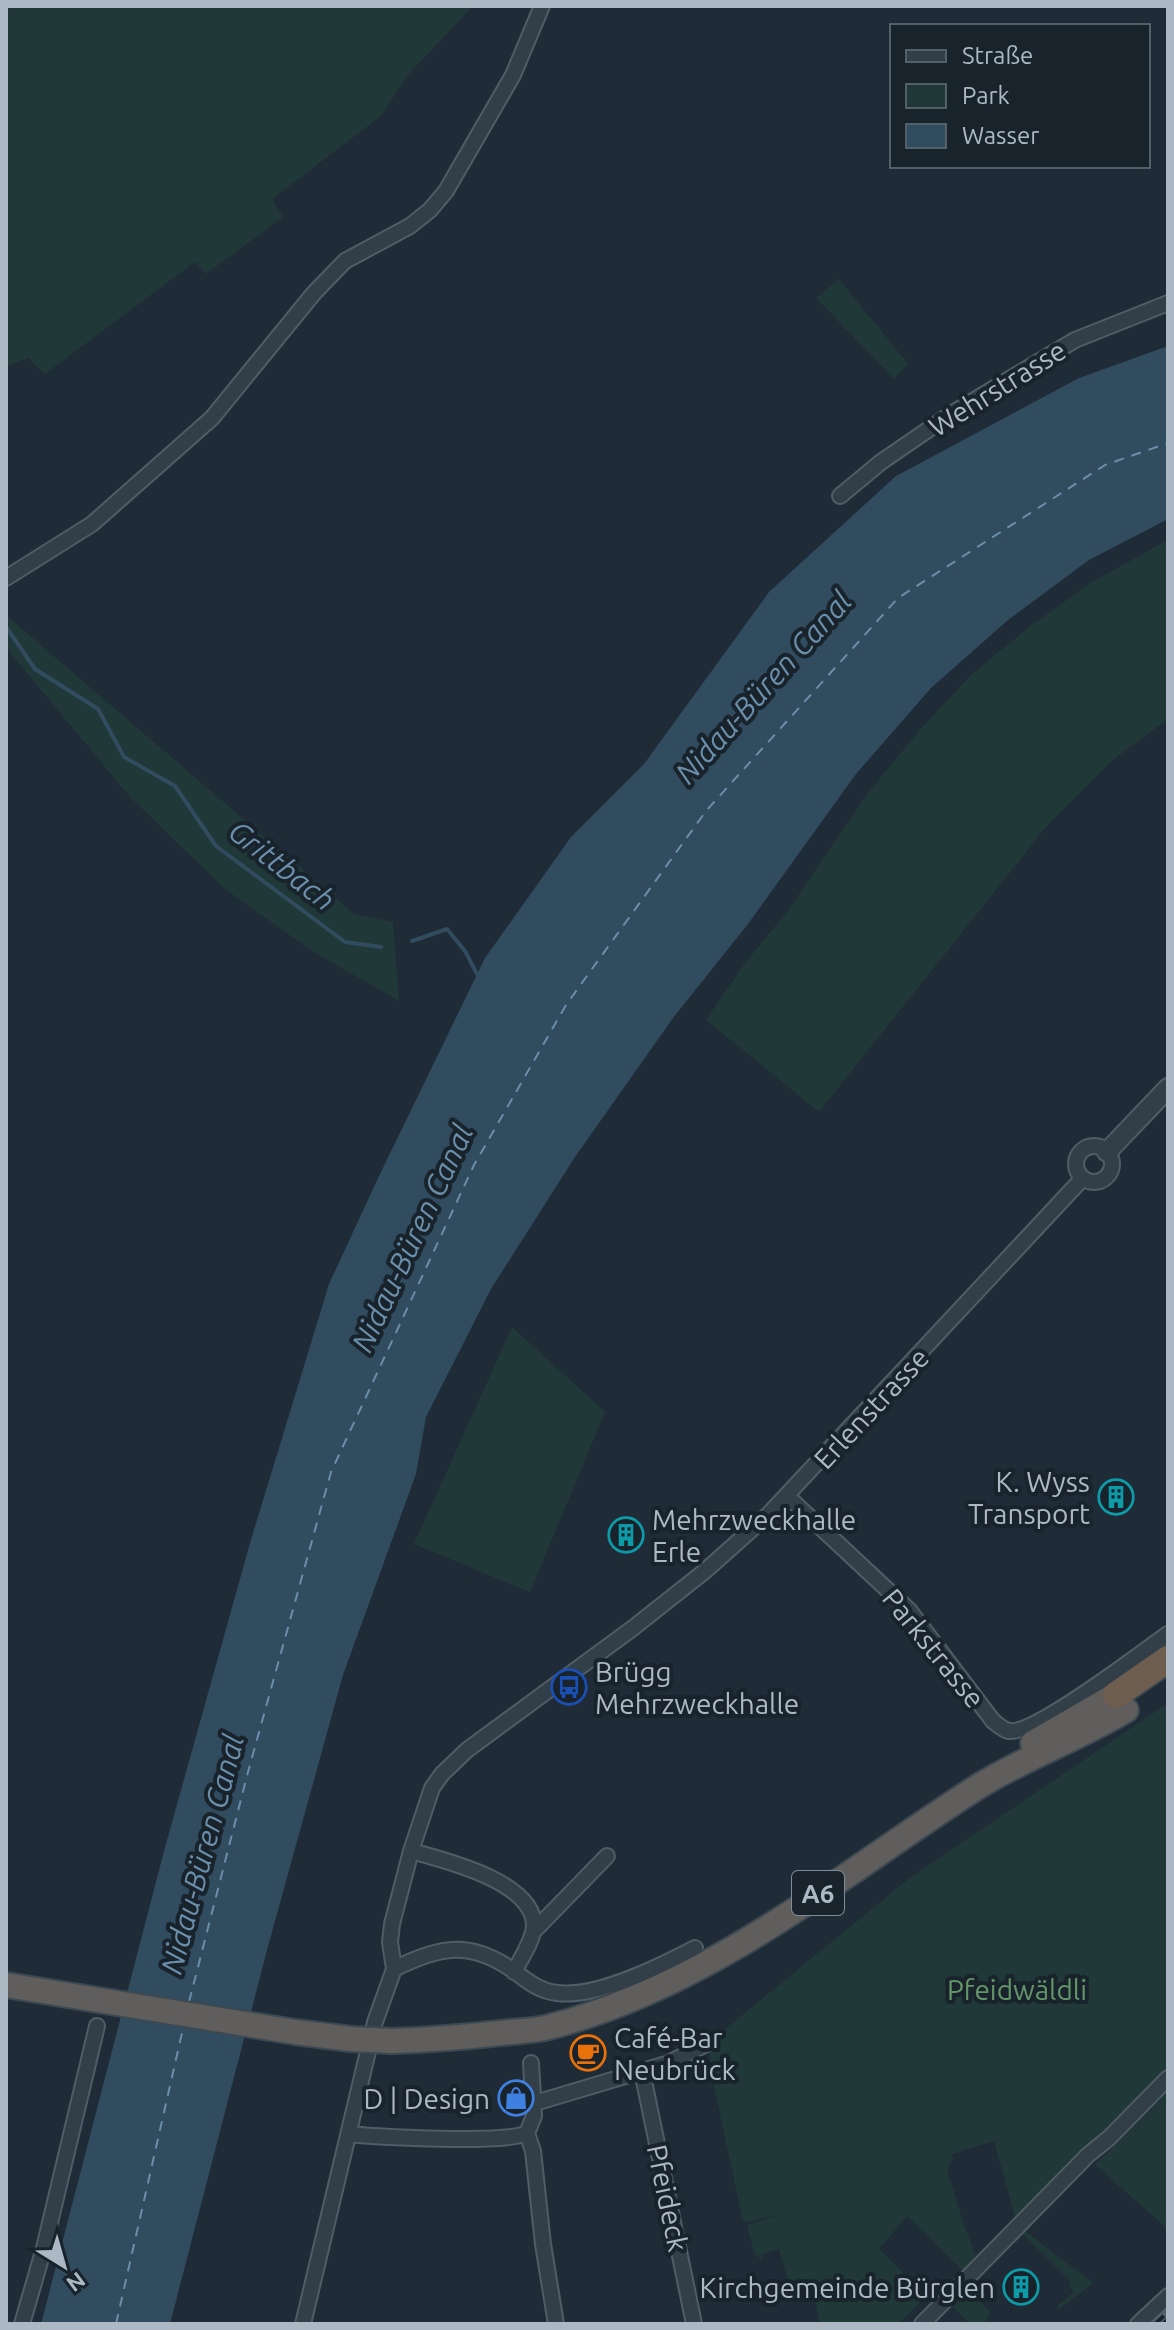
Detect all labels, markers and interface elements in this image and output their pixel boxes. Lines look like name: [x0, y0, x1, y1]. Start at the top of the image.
legend: [890, 24, 1150, 168]
text: Straße: [962, 42, 1033, 69]
text: Park: [962, 82, 1010, 109]
text: Wasser: [962, 122, 1039, 149]
street label: Wehrstrasse: [923, 334, 1071, 442]
water label: Nidau-Büren Canal: [668, 584, 859, 790]
water label: Grittbach: [222, 813, 342, 917]
water label: Nidau-Büren Canal: [344, 1119, 480, 1357]
street label: Erlenstrasse: [807, 1341, 935, 1475]
place label: K. Wyss Transport: [968, 1466, 1090, 1529]
building icon: K. Wyss Transport: [1097, 1478, 1135, 1516]
place label: Mehrzweckhalle Erle: [652, 1504, 856, 1567]
building icon: Mehrzweckhalle Erle: [607, 1516, 645, 1554]
street label: Parkstrasse: [877, 1582, 991, 1714]
place label: Brügg Mehrzweckhalle: [595, 1656, 799, 1719]
bus stop icon: Brügg Mehrzweckhalle: [550, 1668, 588, 1706]
water label: Nidau-Büren Canal: [154, 1730, 250, 1978]
road number: A6: [792, 1871, 844, 1915]
park label: Pfeidwäldli: [947, 1974, 1087, 2005]
place label: Café-Bar Neubrück: [614, 2022, 736, 2085]
cafe icon: Café-Bar Neubrück: [569, 2034, 607, 2072]
shop icon: D | Design: [497, 2079, 535, 2117]
place label: D | Design: [364, 2083, 490, 2114]
street label: Pfeideck: [642, 2142, 694, 2254]
north arrow: [24, 2226, 104, 2306]
text: N: [62, 2267, 90, 2297]
building icon: Kirchgemeinde Bürglen: [1002, 2268, 1040, 2306]
place label: Kirchgemeinde Bürglen: [700, 2272, 995, 2303]

